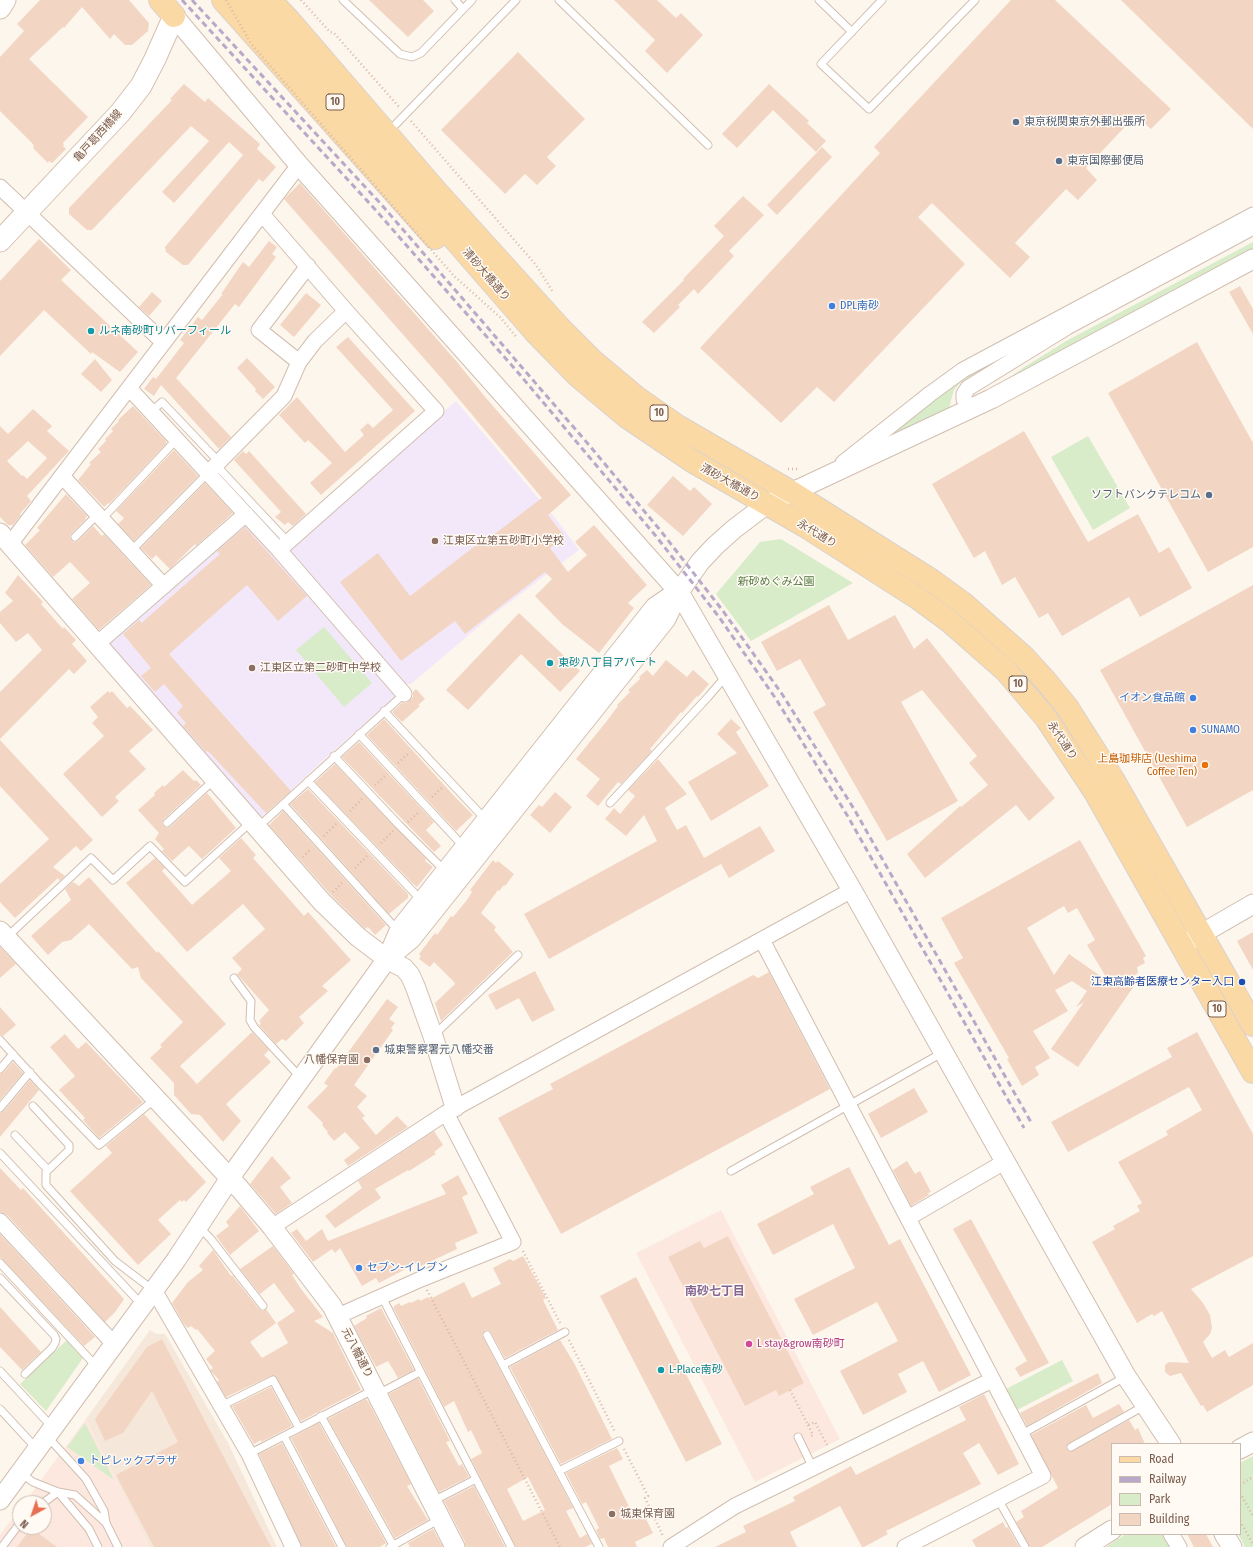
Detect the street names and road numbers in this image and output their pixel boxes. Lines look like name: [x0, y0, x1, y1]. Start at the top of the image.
road number: 10: [326, 94, 344, 110]
street label: 亀戸葛西橋線: [71, 107, 125, 165]
street label: 清砂大橋通り: [459, 246, 513, 304]
road number: 10: [650, 405, 668, 421]
street label: 清砂大橋通り: [698, 461, 762, 505]
street label: 永代通り: [795, 517, 839, 551]
road number: 10: [1009, 676, 1027, 692]
street label: 永代通り: [1044, 719, 1080, 763]
road number: 10: [1208, 1001, 1226, 1017]
street label: 元八幡通り: [339, 1326, 375, 1380]

